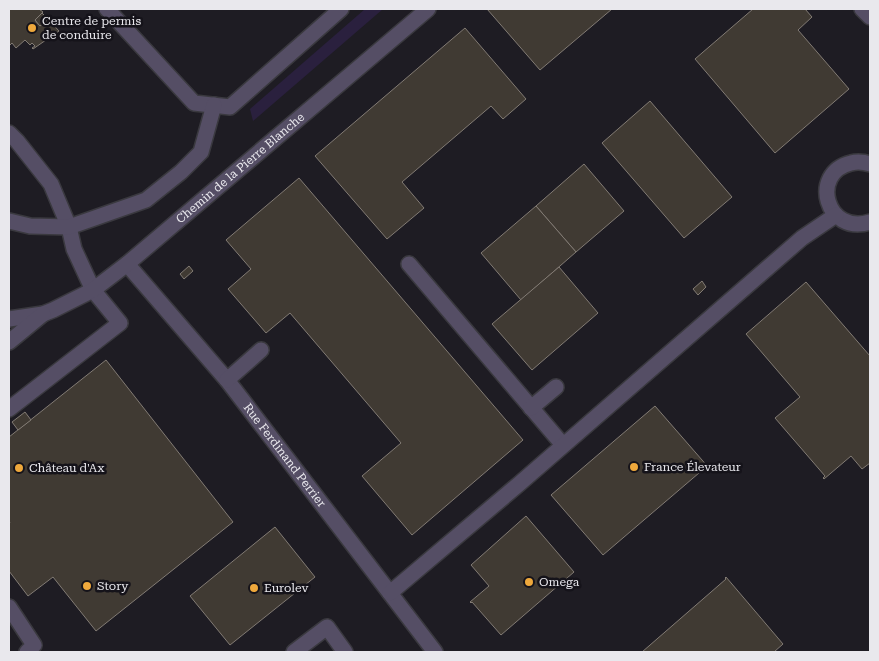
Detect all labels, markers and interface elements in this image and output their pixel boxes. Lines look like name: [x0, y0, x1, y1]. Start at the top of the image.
place label: Centre de permis de conduire: [42, 14, 141, 42]
marker: Centre de permis de conduire: [26, 22, 38, 34]
street label: Chemin de la Pierre Blanche: [173, 110, 308, 226]
street label: Rue Ferdinand Perrier: [241, 401, 329, 510]
place label: France Élevateur: [644, 460, 741, 474]
place label: Château d'Ax: [29, 461, 104, 475]
marker: France Élevateur: [628, 461, 640, 473]
marker: Château d'Ax: [13, 462, 25, 474]
place label: Omega: [539, 575, 580, 589]
marker: Omega: [523, 576, 535, 588]
place label: Story: [97, 579, 129, 593]
marker: Story: [81, 580, 93, 592]
place label: Eurolev: [264, 581, 308, 595]
marker: Eurolev: [248, 582, 260, 594]

